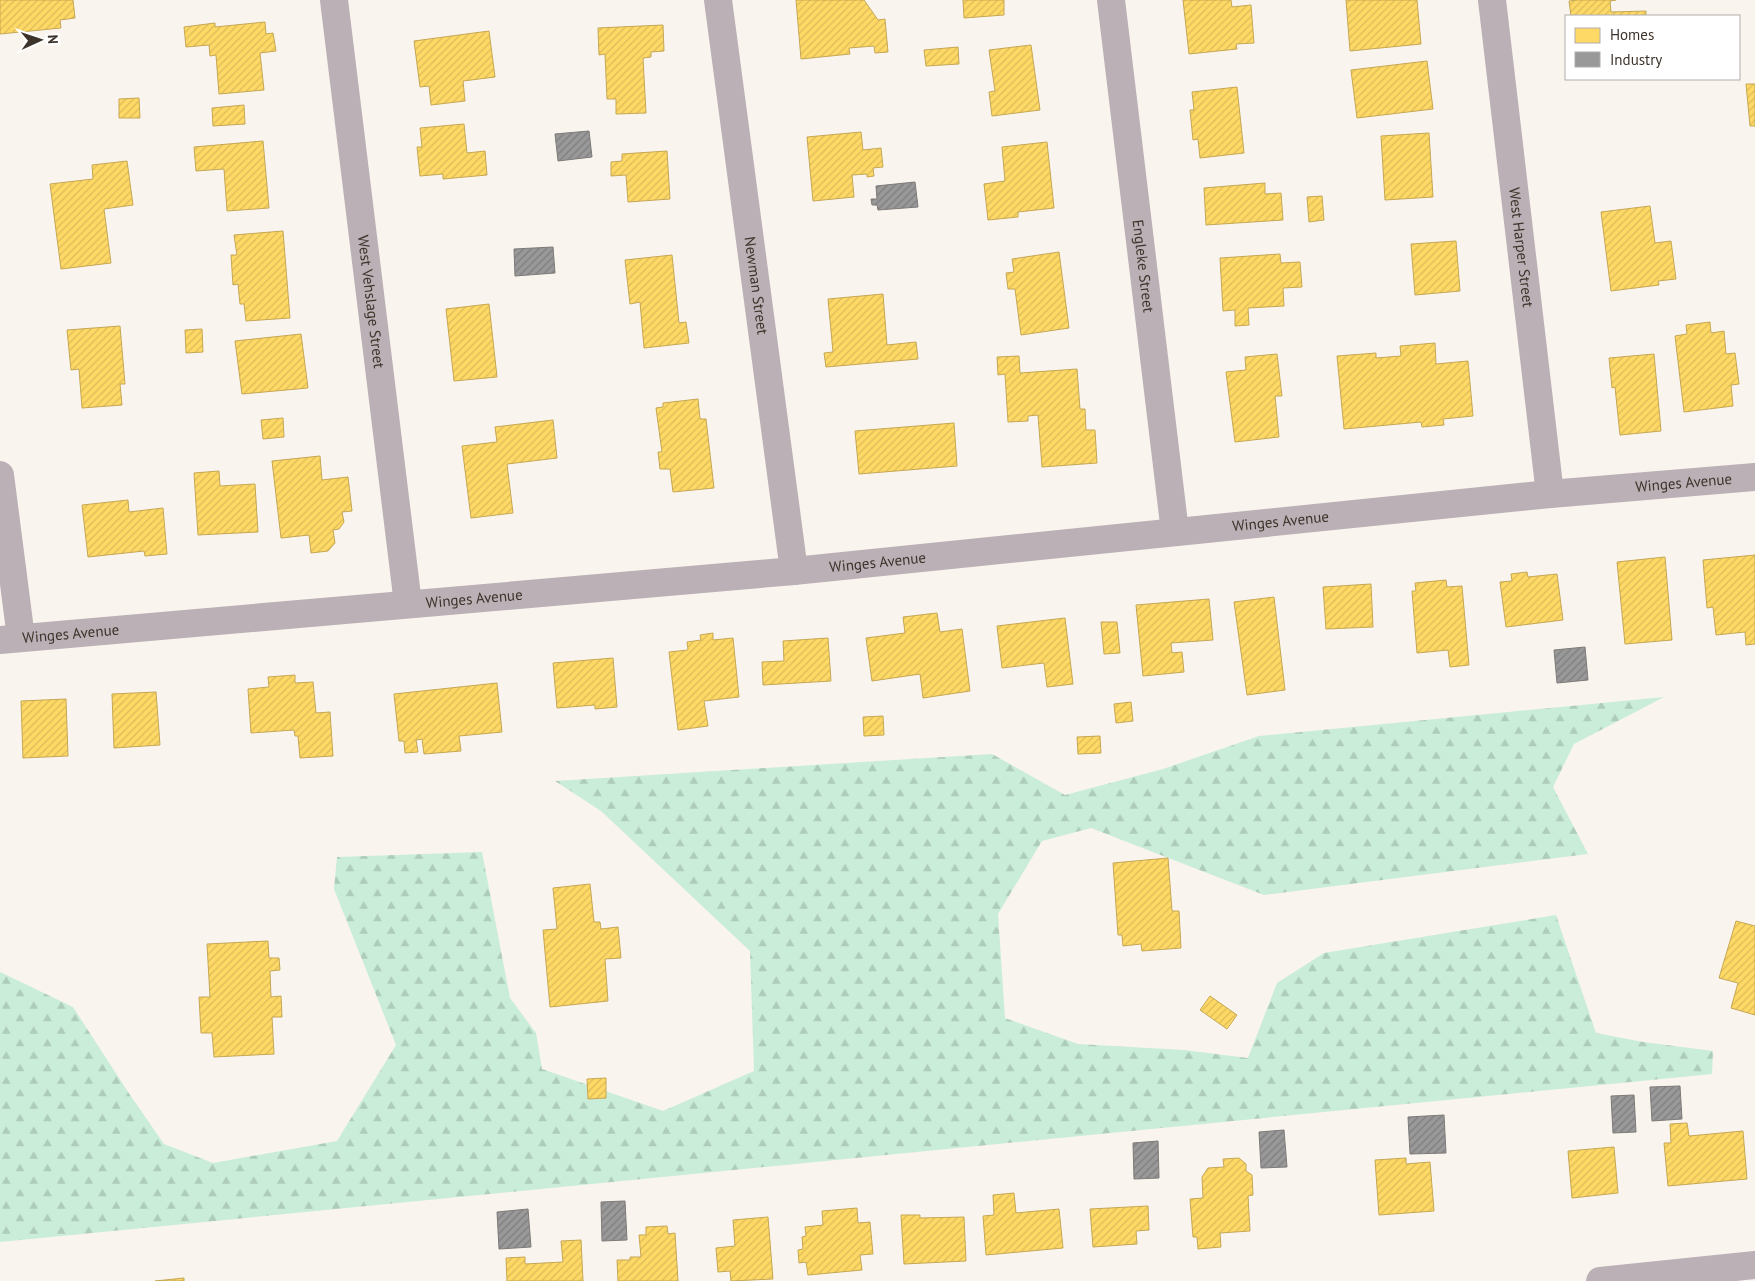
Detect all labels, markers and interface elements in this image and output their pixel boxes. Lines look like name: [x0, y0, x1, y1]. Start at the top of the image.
north arrow: [15, 15, 65, 65]
legend: [1565, 15, 1740, 80]
text: Homes: [1610, 25, 1654, 44]
text: N: [44, 34, 62, 44]
text: Industry: [1610, 50, 1662, 69]
street label: West Harper Street: [1505, 186, 1538, 308]
street label: Engleke Street: [1128, 219, 1159, 314]
street label: West Vehslage Street: [354, 234, 389, 369]
street label: Newman Street: [741, 235, 772, 336]
street label: Winges Avenue: [1634, 469, 1733, 496]
street label: Winges Avenue: [1231, 507, 1330, 535]
street label: Winges Avenue: [828, 548, 927, 576]
street label: Winges Avenue: [425, 585, 523, 612]
street label: Winges Avenue: [21, 620, 120, 647]

